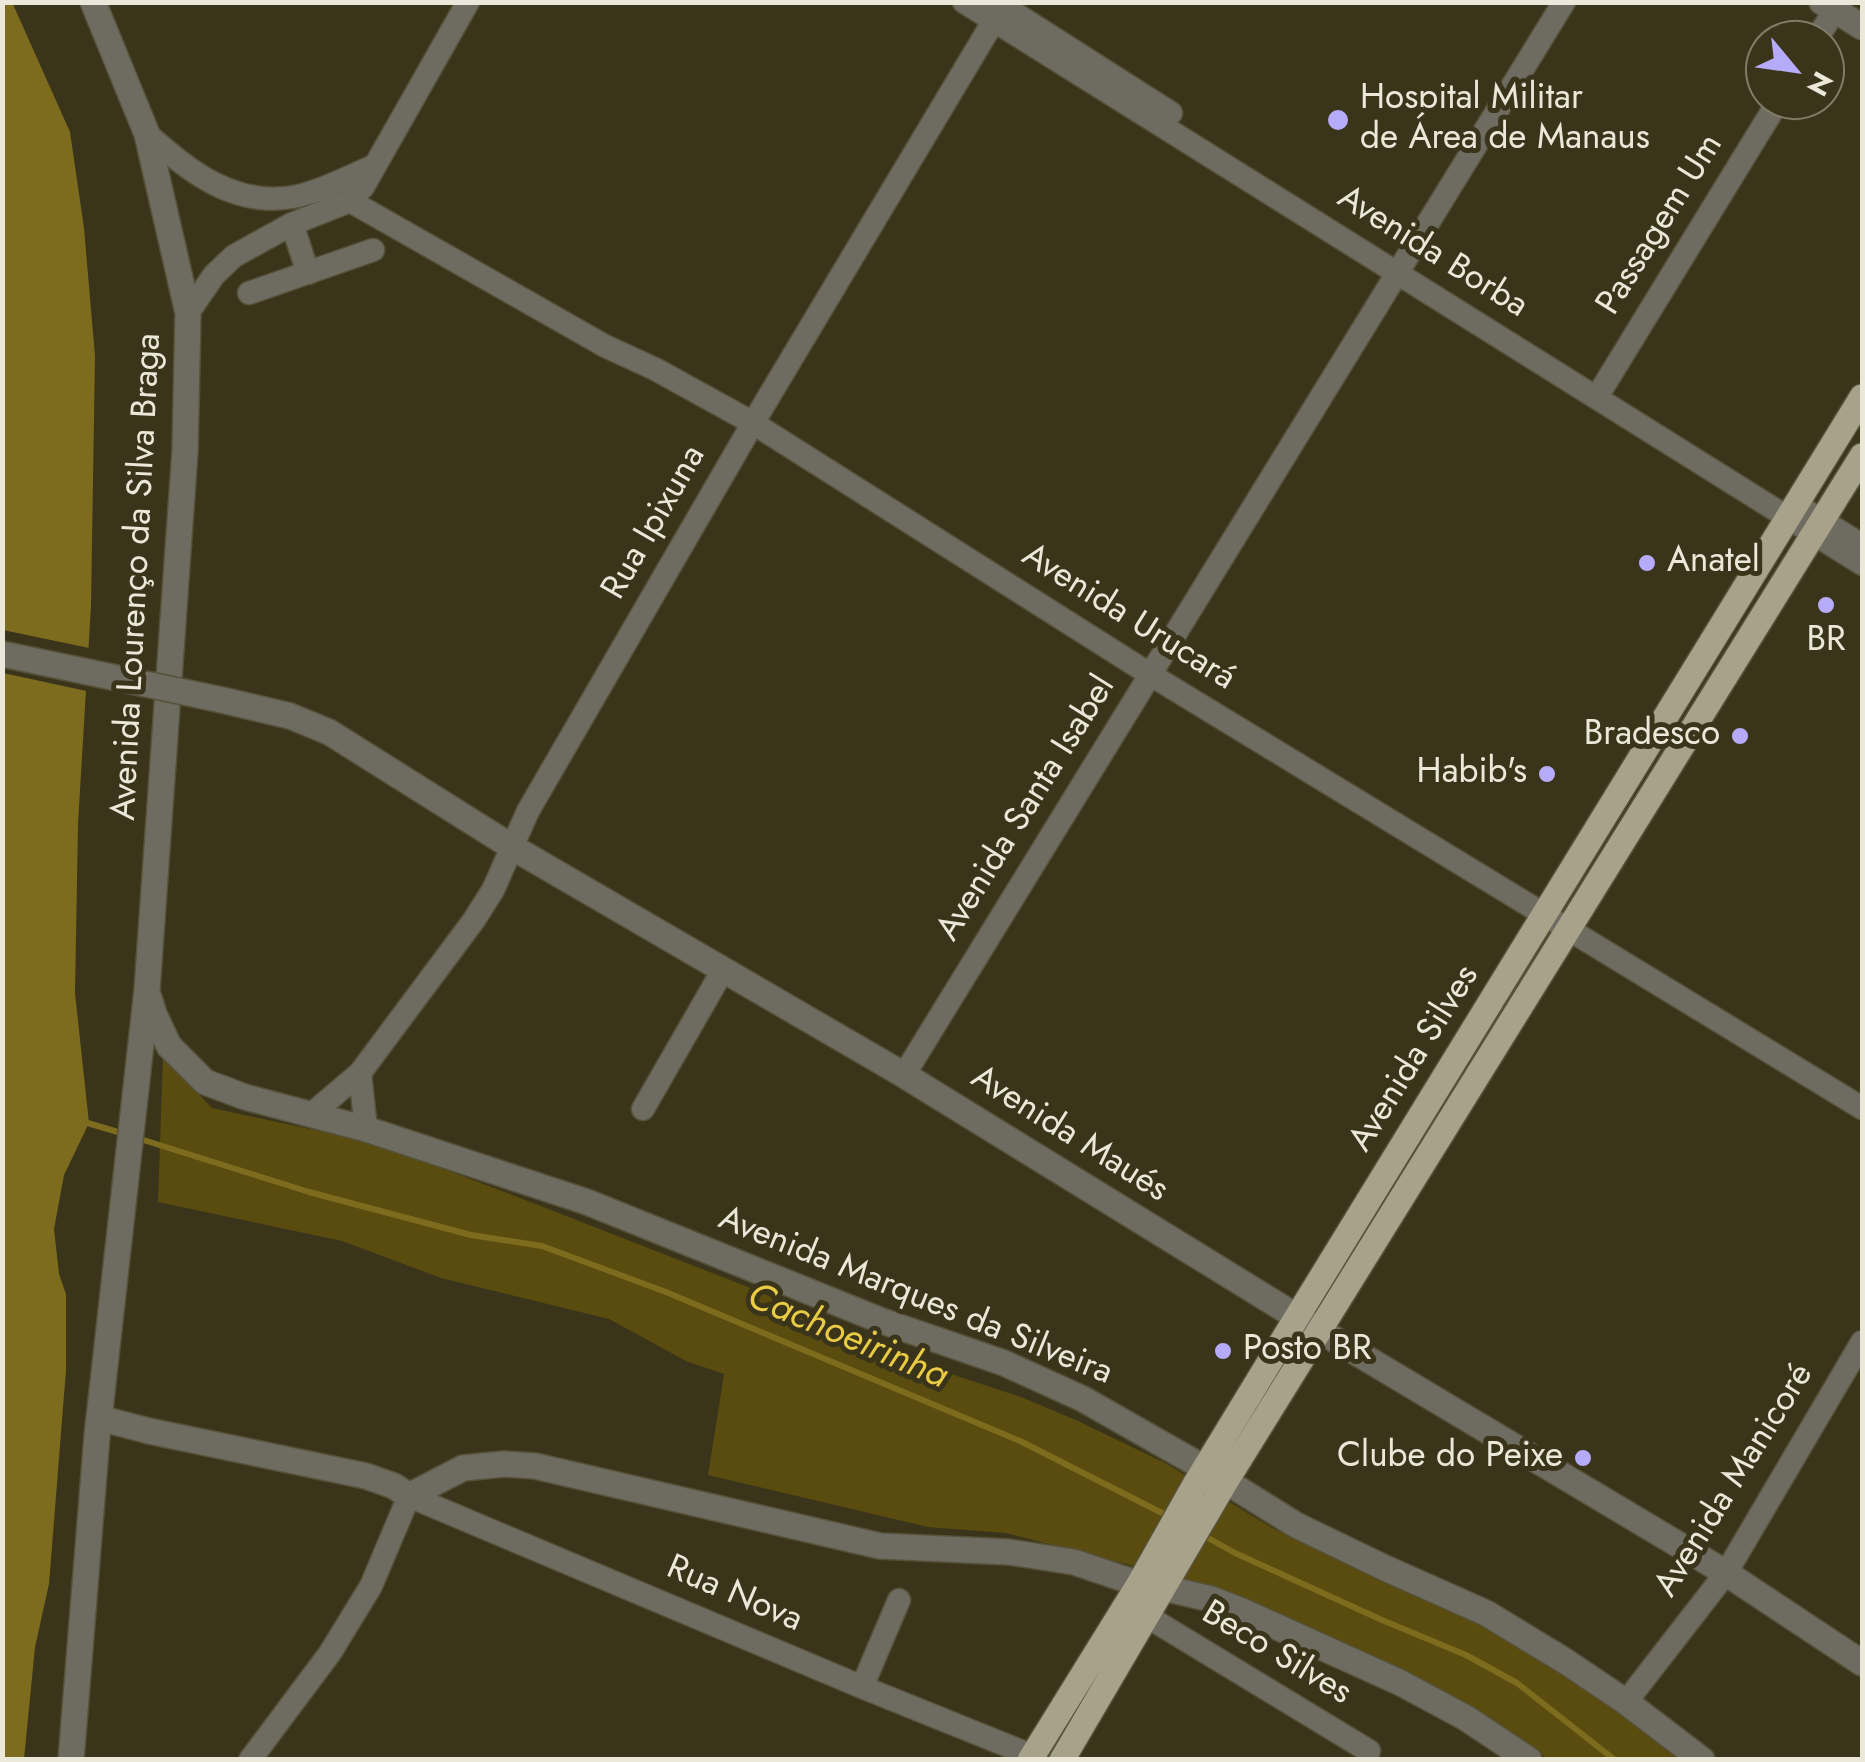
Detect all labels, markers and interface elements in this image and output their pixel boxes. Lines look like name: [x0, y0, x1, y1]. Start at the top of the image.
north arrow: [1745, 20, 1845, 120]
text: N: [1797, 64, 1843, 103]
place label: Hospital Militar de Área de Manaus: [1360, 79, 1650, 161]
marker: Hospital Militar de Área de Manaus: [1325, 107, 1351, 133]
street label: Passagem Um: [1589, 127, 1733, 323]
street label: Avenida Borba: [1329, 178, 1535, 328]
street label: Avenida Lourenço da Silva Braga: [104, 332, 172, 822]
street label: Rua Ipixuna: [594, 439, 716, 607]
street label: Avenida Urucará: [1013, 536, 1243, 700]
place label: Anatel: [1667, 542, 1760, 584]
marker: Anatel: [1636, 552, 1658, 574]
marker: BR: [1815, 594, 1837, 616]
place label: BR: [1806, 621, 1846, 663]
street label: Avenida Santa Isabel: [928, 669, 1126, 949]
place label: Bradesco: [1584, 715, 1720, 757]
marker: Bradesco: [1729, 725, 1751, 747]
place label: Habib's: [1417, 753, 1527, 795]
marker: Habib's: [1536, 763, 1558, 785]
street label: Avenida Silves: [1341, 958, 1489, 1160]
street label: Avenida Maués: [963, 1058, 1175, 1212]
street label: Avenida Marques da Silveira: [712, 1199, 1118, 1395]
water label: Cachoeirinha: [740, 1275, 954, 1401]
place label: Posto BR: [1243, 1330, 1371, 1372]
marker: Posto BR: [1212, 1340, 1234, 1362]
street label: Avenida Manicoré: [1646, 1357, 1824, 1605]
place label: Clube do Peixe: [1337, 1437, 1563, 1479]
marker: Clube do Peixe: [1572, 1447, 1594, 1469]
street label: Rua Nova: [660, 1548, 808, 1642]
street label: Beco Silves: [1194, 1593, 1358, 1715]

